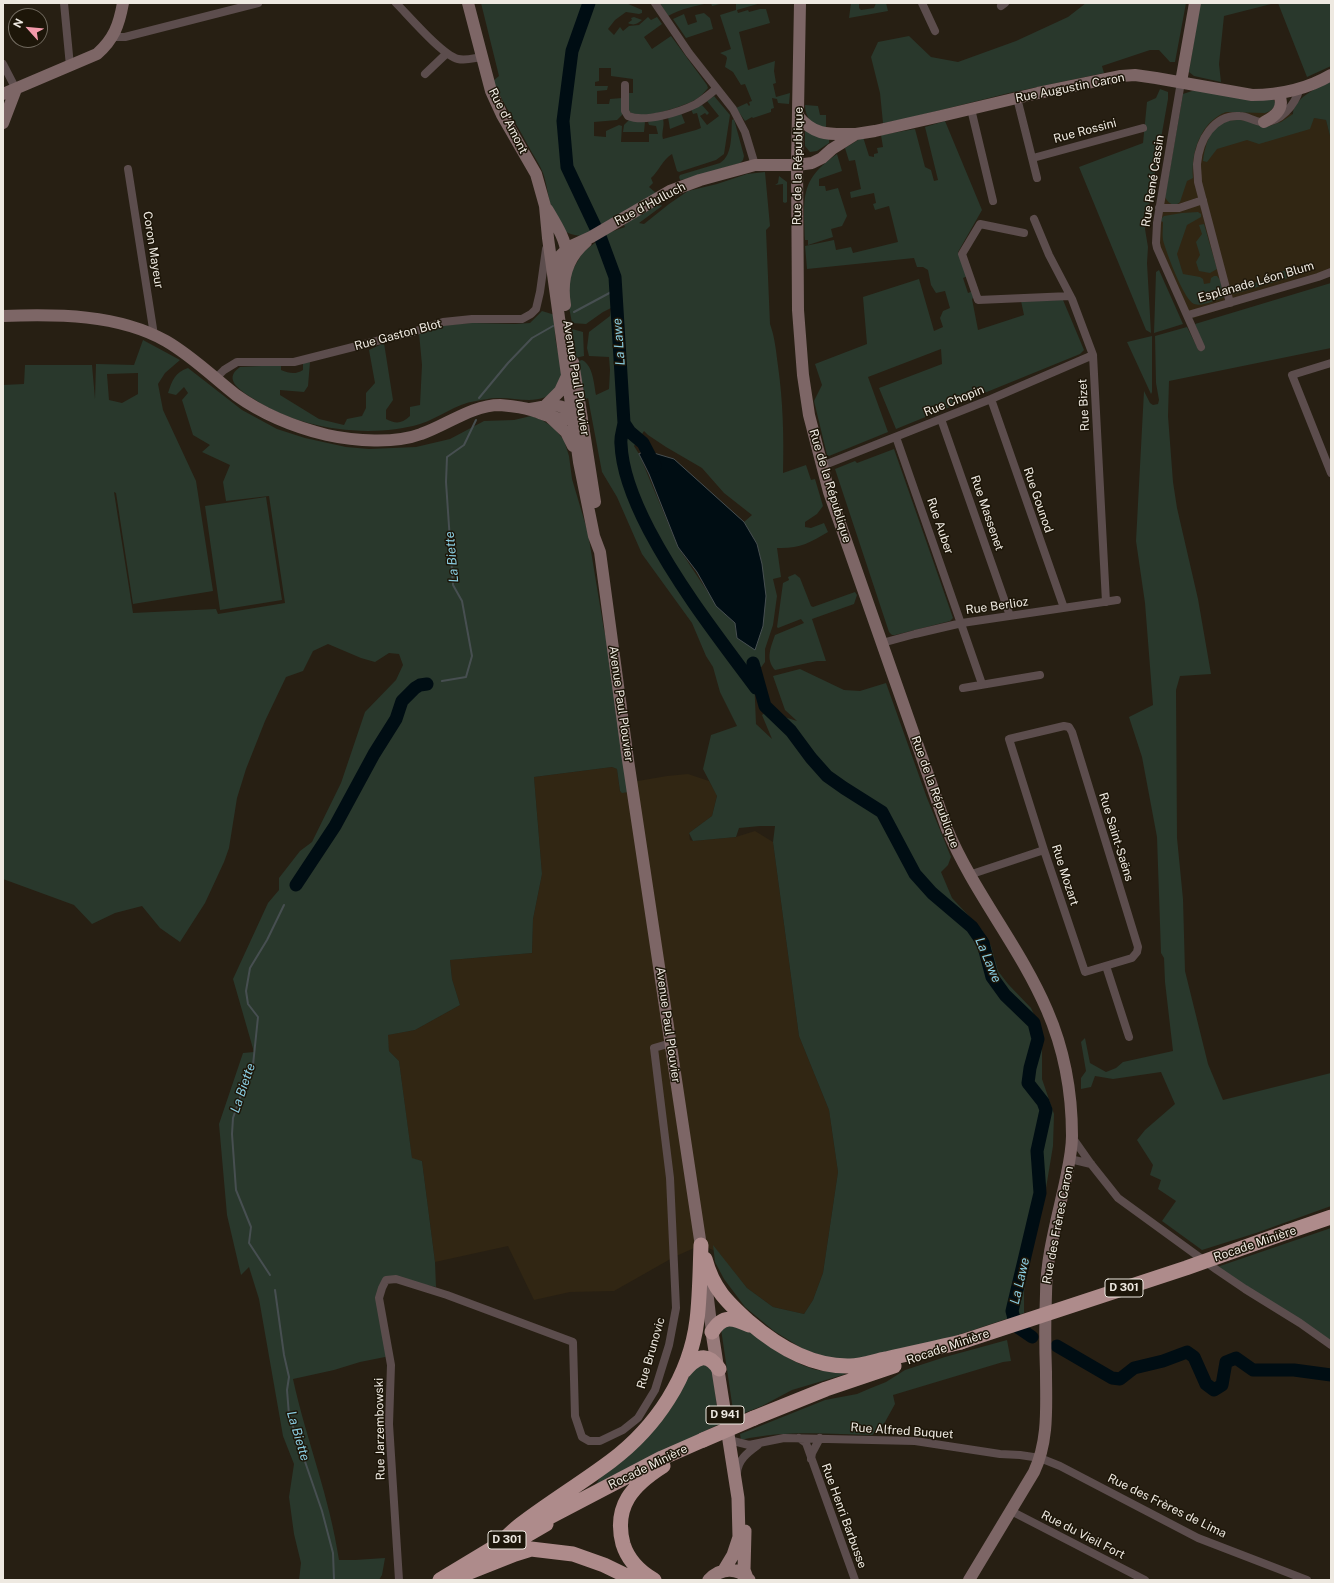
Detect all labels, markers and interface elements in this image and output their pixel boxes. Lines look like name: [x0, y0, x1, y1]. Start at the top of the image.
north arrow: [8, 8, 48, 48]
text: N: [11, 16, 25, 30]
street label: Rue Augustin Caron: [1014, 70, 1126, 106]
street label: Rue d'Amont: [485, 86, 531, 156]
street label: Rue de la République: [790, 107, 806, 225]
street label: Rue Rossini: [1052, 116, 1118, 146]
street label: Rue René Cassin: [1139, 134, 1167, 228]
street label: Rue d'Hulluch: [612, 179, 688, 229]
street label: Coron Mayeur: [140, 210, 166, 290]
street label: Esplanade Léon Blum: [1196, 259, 1316, 305]
street label: Rue Gaston Blot: [353, 316, 443, 354]
water label: La Lawe: [610, 318, 628, 366]
street label: Avenue Paul Plouvier: [560, 319, 592, 437]
street label: Rue Bizet: [1075, 378, 1093, 432]
street label: Rue Chopin: [922, 382, 986, 420]
street label: Rue de la République: [806, 427, 854, 545]
street label: Rue Gounod: [1020, 465, 1056, 535]
street label: Rue Massenet: [967, 473, 1007, 553]
street label: Rue Auber: [924, 496, 956, 556]
water label: La Biette: [442, 531, 462, 583]
street label: Rue Berlioz: [965, 594, 1029, 618]
street label: Avenue Paul Plouvier: [606, 645, 636, 763]
street label: Rue de la République: [908, 734, 962, 850]
street label: Rue Saint-Saëns: [1096, 791, 1136, 883]
street label: Rue Mozart: [1048, 843, 1082, 907]
water label: La Lawe: [972, 935, 1004, 985]
street label: Avenue Paul Plouvier: [653, 966, 683, 1084]
water label: La Biette: [227, 1061, 259, 1115]
street label: Rue des Frères Caron: [1040, 1165, 1076, 1285]
street label: Rocade Minière: [1212, 1223, 1298, 1265]
water label: La Lawe: [1007, 1256, 1033, 1306]
road number: D 301: [1105, 1279, 1143, 1297]
street label: Rue Brunovic: [634, 1316, 668, 1390]
street label: Rocade Minière: [905, 1326, 991, 1368]
street label: Rue Jarzembowski: [372, 1378, 388, 1480]
road number: D 941: [706, 1406, 744, 1424]
water label: La Biette: [283, 1409, 313, 1463]
street label: Rue Alfred Buquet: [850, 1420, 954, 1442]
street label: Rocade Minière: [606, 1442, 690, 1492]
street label: Rue Henri Barbusse: [818, 1462, 870, 1570]
street label: Rue des Frères de Lima: [1105, 1471, 1229, 1541]
street label: Rue du Vieil Fort: [1039, 1508, 1127, 1562]
road number: D 301: [488, 1531, 526, 1549]

